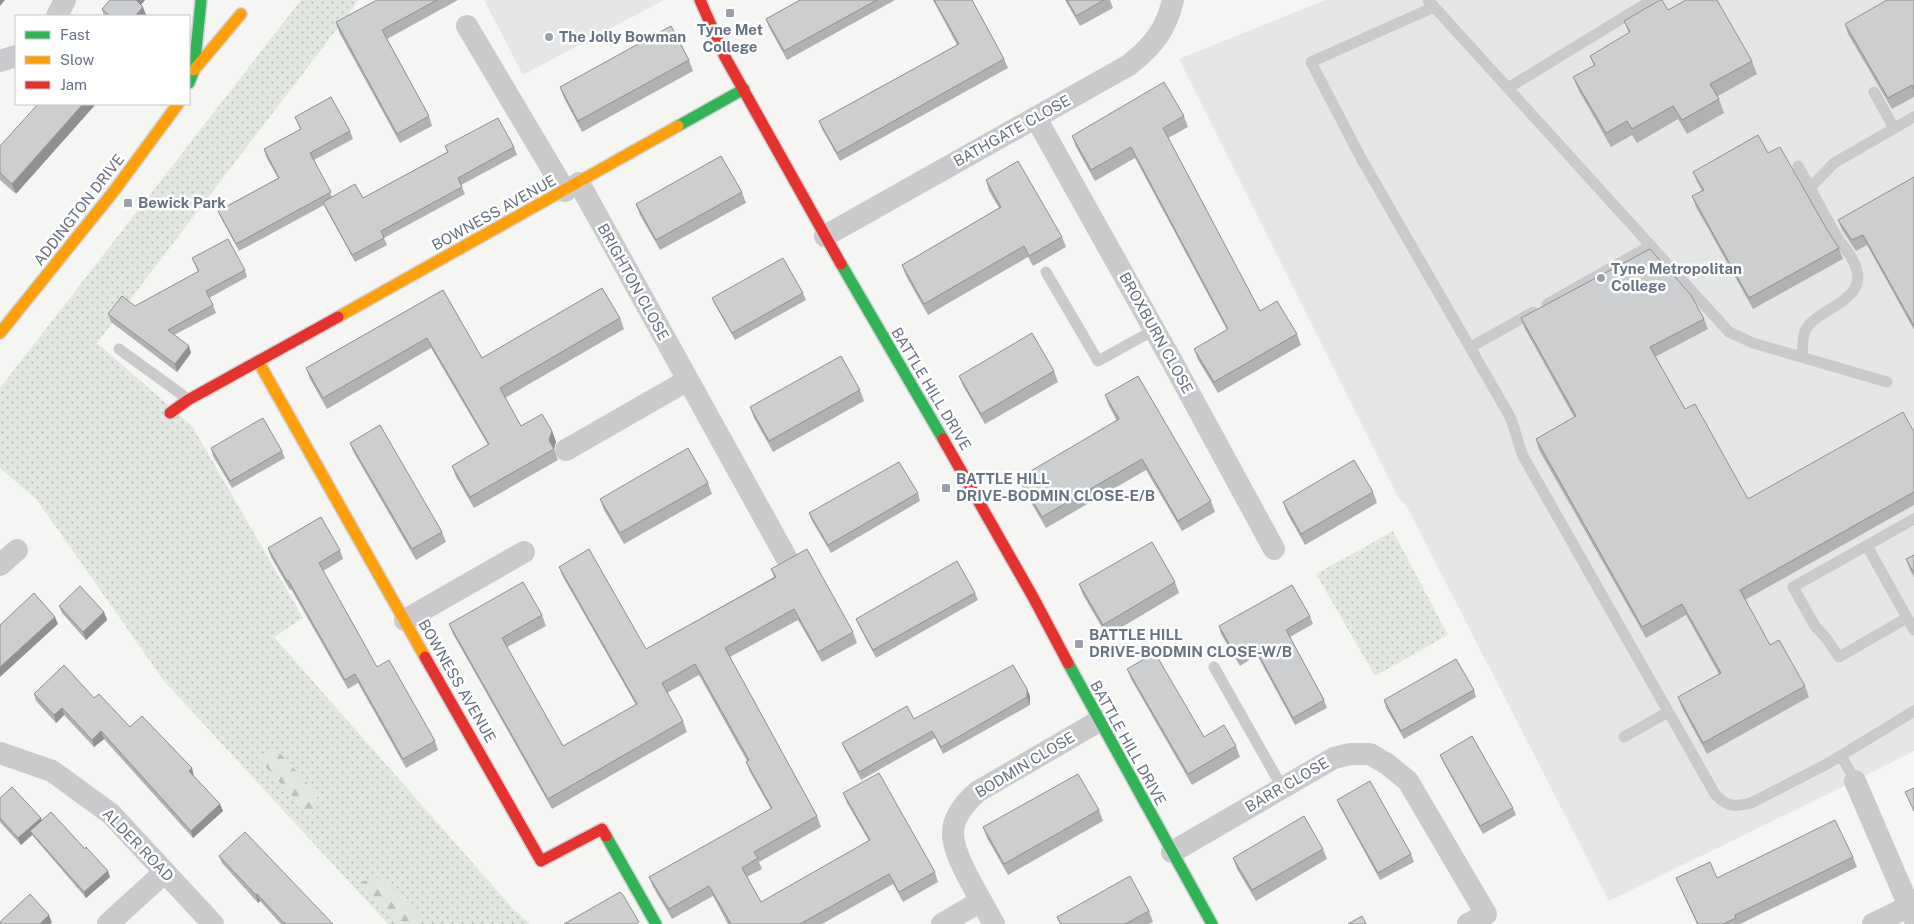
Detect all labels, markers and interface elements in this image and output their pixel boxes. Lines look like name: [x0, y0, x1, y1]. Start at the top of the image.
marker: Tyne Met College: [724, 7, 736, 19]
legend: [15, 15, 190, 105]
place label: Tyne Met College: [697, 21, 763, 55]
text: Fast: [60, 26, 90, 43]
place label: The Jolly Bowman: [559, 28, 686, 45]
marker: The Jolly Bowman: [543, 31, 555, 43]
text: Slow: [60, 51, 95, 68]
text: Jam: [60, 76, 87, 93]
street label: BATHGATE CLOSE: [950, 91, 1073, 170]
street label: ADDINGTON DRIVE: [30, 151, 127, 269]
street label: BOWNESS AVENUE: [429, 171, 559, 254]
place label: Bewick Park: [138, 194, 226, 211]
marker: Bewick Park: [122, 197, 134, 209]
street label: BRIGHTON CLOSE: [594, 220, 673, 343]
place label: Tyne Metropolitan College: [1611, 260, 1742, 294]
street label: BROXBURN CLOSE: [1116, 269, 1197, 396]
marker: Tyne Metropolitan College: [1595, 272, 1607, 284]
street label: BATTLE HILL DRIVE: [888, 324, 975, 453]
place label: BATTLE HILL DRIVE-BODMIN CLOSE-E/B: [956, 470, 1155, 504]
marker: BATTLE HILL DRIVE-BODMIN CLOSE-E/B: [940, 482, 952, 494]
street label: BOWNESS AVENUE: [415, 616, 500, 745]
place label: BATTLE HILL DRIVE-BODMIN CLOSE-W/B: [1089, 626, 1292, 660]
marker: BATTLE HILL DRIVE-BODMIN CLOSE-W/B: [1073, 638, 1085, 650]
street label: BATTLE HILL DRIVE: [1087, 677, 1170, 808]
street label: BODMIN CLOSE: [972, 728, 1077, 801]
street label: BARR CLOSE: [1242, 754, 1332, 815]
street label: ALDER ROAD: [99, 805, 177, 885]

